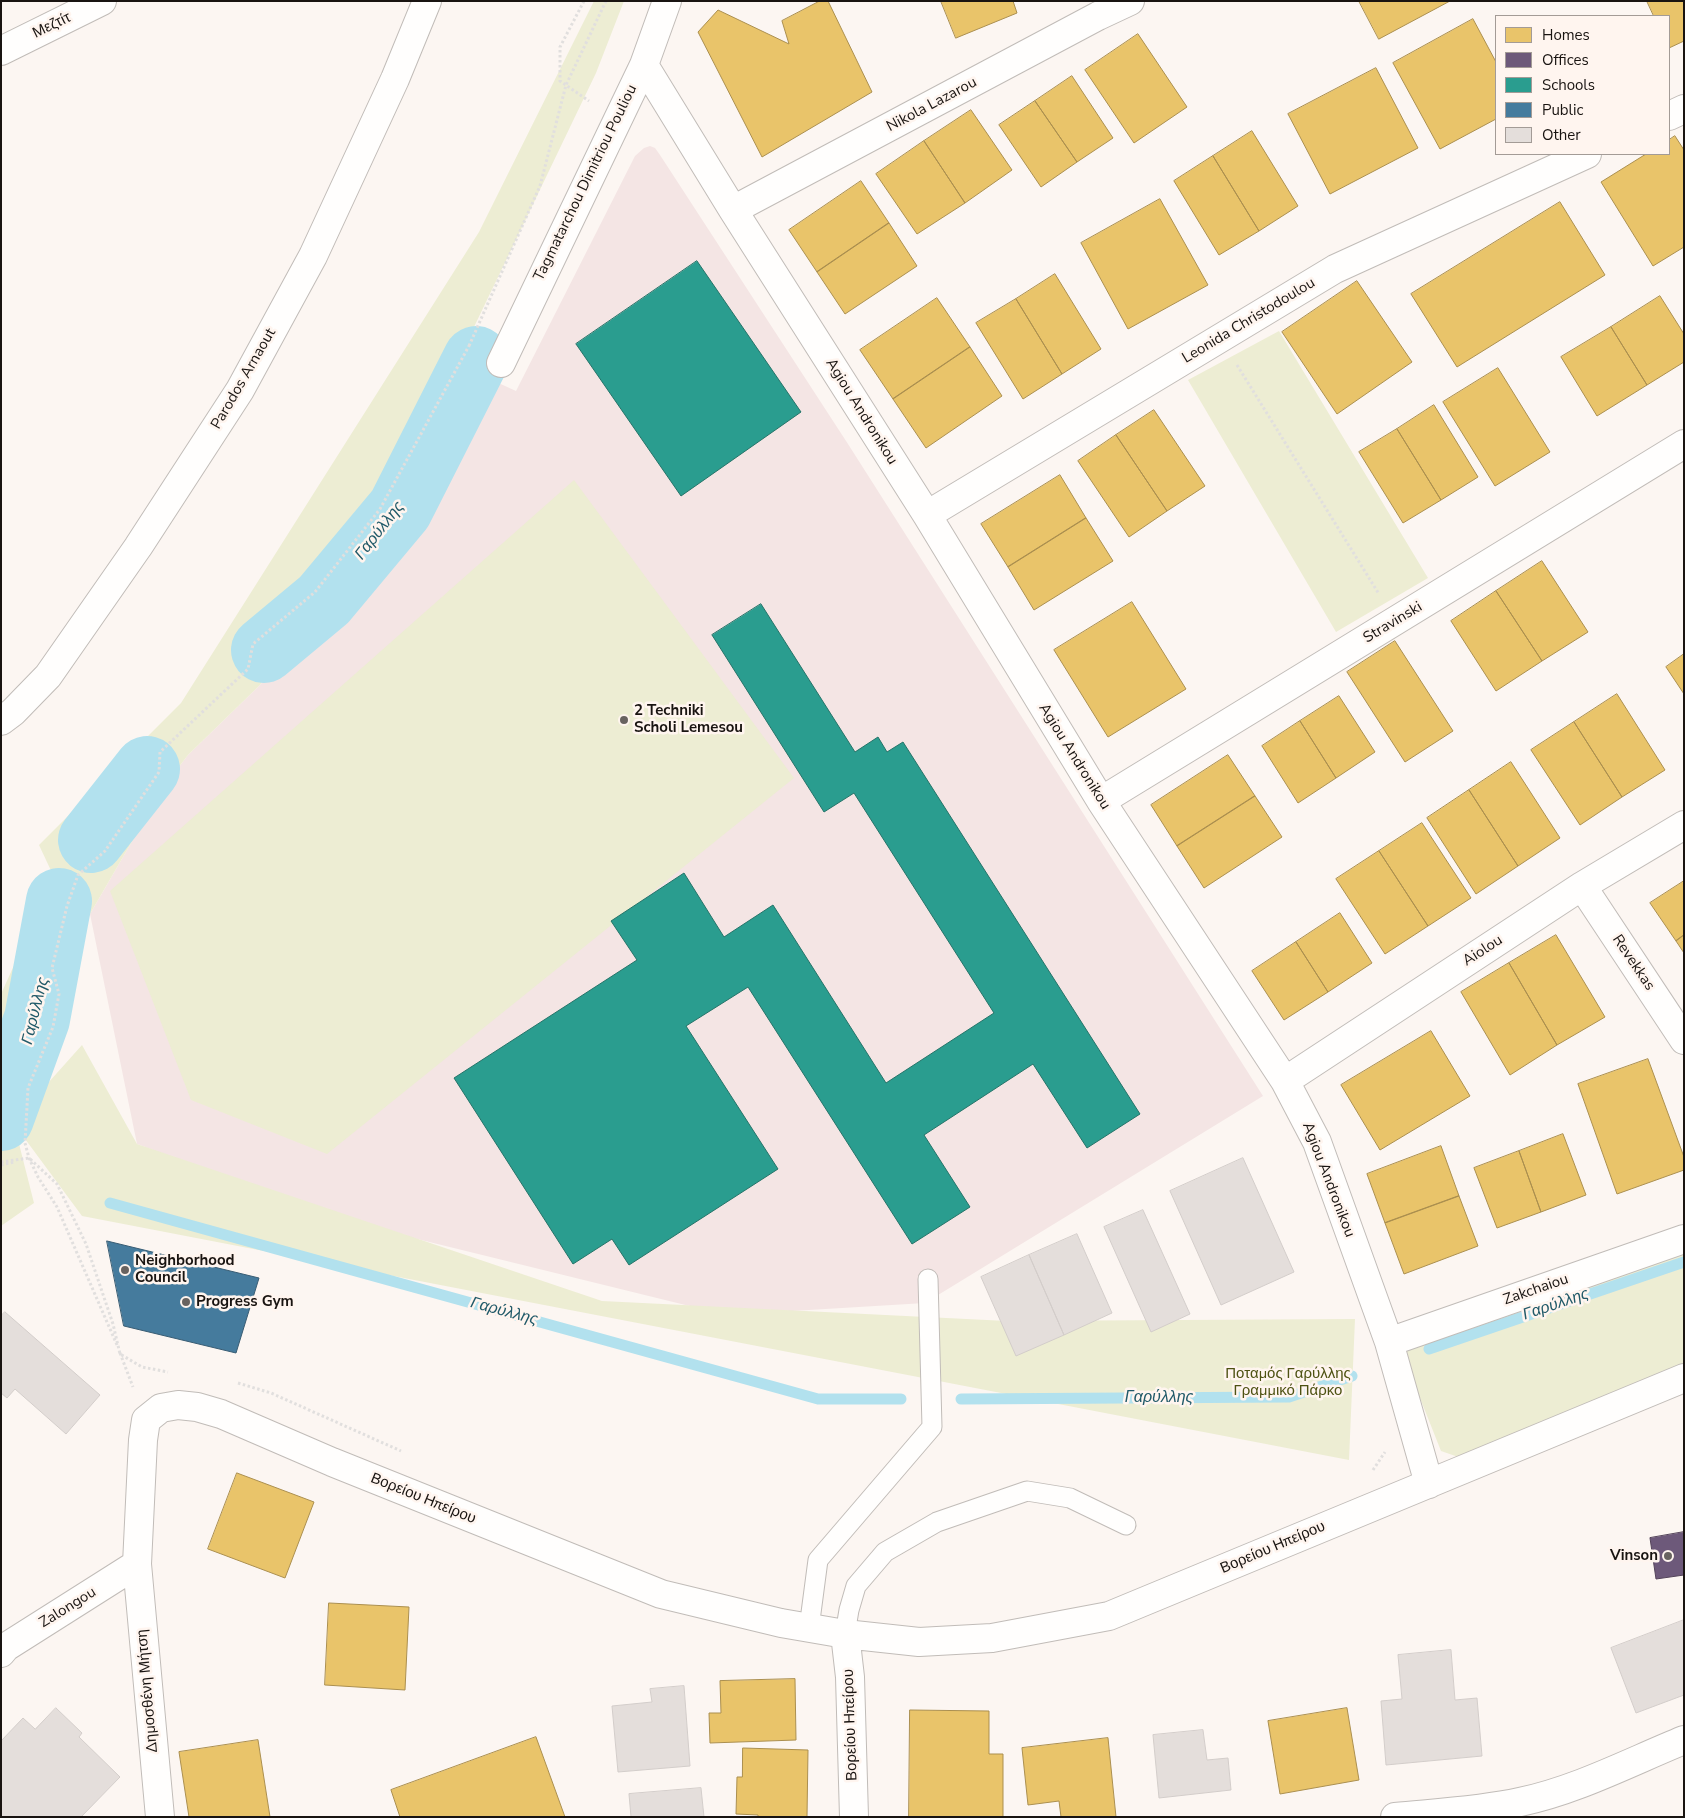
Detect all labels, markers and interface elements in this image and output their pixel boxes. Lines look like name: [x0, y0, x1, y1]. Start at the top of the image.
street label: Μεζτίτ: [30, 9, 74, 43]
legend: [1495, 15, 1670, 155]
text: Homes: [1542, 25, 1590, 45]
text: Offices: [1542, 50, 1589, 70]
street label: Nikola Lazarou: [884, 74, 980, 136]
text: Schools: [1542, 75, 1595, 95]
street label: Tagmatarchou Dimitriou Pouliou: [531, 82, 641, 284]
text: Public: [1542, 100, 1583, 120]
text: Other: [1542, 125, 1581, 145]
street label: Leonida Christodoulou: [1179, 274, 1319, 368]
street label: Parodos Arnaout: [208, 325, 280, 433]
street label: Agiou Andronikou: [821, 356, 901, 468]
water label: Γαρύλλης: [351, 498, 409, 564]
street label: Stravinski: [1360, 598, 1426, 648]
street label: Agiou Andronikou: [1034, 701, 1114, 813]
place label: 2 Techniki Scholi Lemesou: [634, 702, 743, 737]
marker: 2 Techniki Scholi Lemesou: [618, 714, 630, 726]
street label: Aiolou: [1460, 932, 1506, 970]
street label: Revekkas: [1608, 932, 1658, 994]
water label: Γαρύλλης: [18, 975, 54, 1047]
street label: Agiou Andronikou: [1298, 1120, 1358, 1240]
place label: Neighborhood Council: [135, 1252, 235, 1287]
marker: Neighborhood Council: [119, 1264, 131, 1276]
street label: Zakchaiou: [1501, 1270, 1571, 1310]
water label: Γαρύλλης: [1520, 1285, 1592, 1325]
place label: Progress Gym: [196, 1293, 294, 1311]
water label: Γαρύλλης: [468, 1294, 540, 1330]
marker: Progress Gym: [180, 1296, 192, 1308]
park label: Ποταμός Γαρύλλης Γραμμικό Πάρκο: [1225, 1365, 1351, 1400]
water label: Γαρύλλης: [1125, 1388, 1193, 1408]
street label: Βορείου Ηπείρου: [368, 1470, 478, 1528]
street label: Βορείου Ηπείρου: [1218, 1518, 1328, 1578]
place label: Vinson: [1610, 1547, 1658, 1565]
marker: Vinson: [1662, 1550, 1674, 1562]
street label: Zalongou: [36, 1584, 100, 1632]
street label: Δημοσθένη Μήτση: [134, 1628, 162, 1754]
street label: Βορείου Ηπείρου: [840, 1669, 862, 1781]

